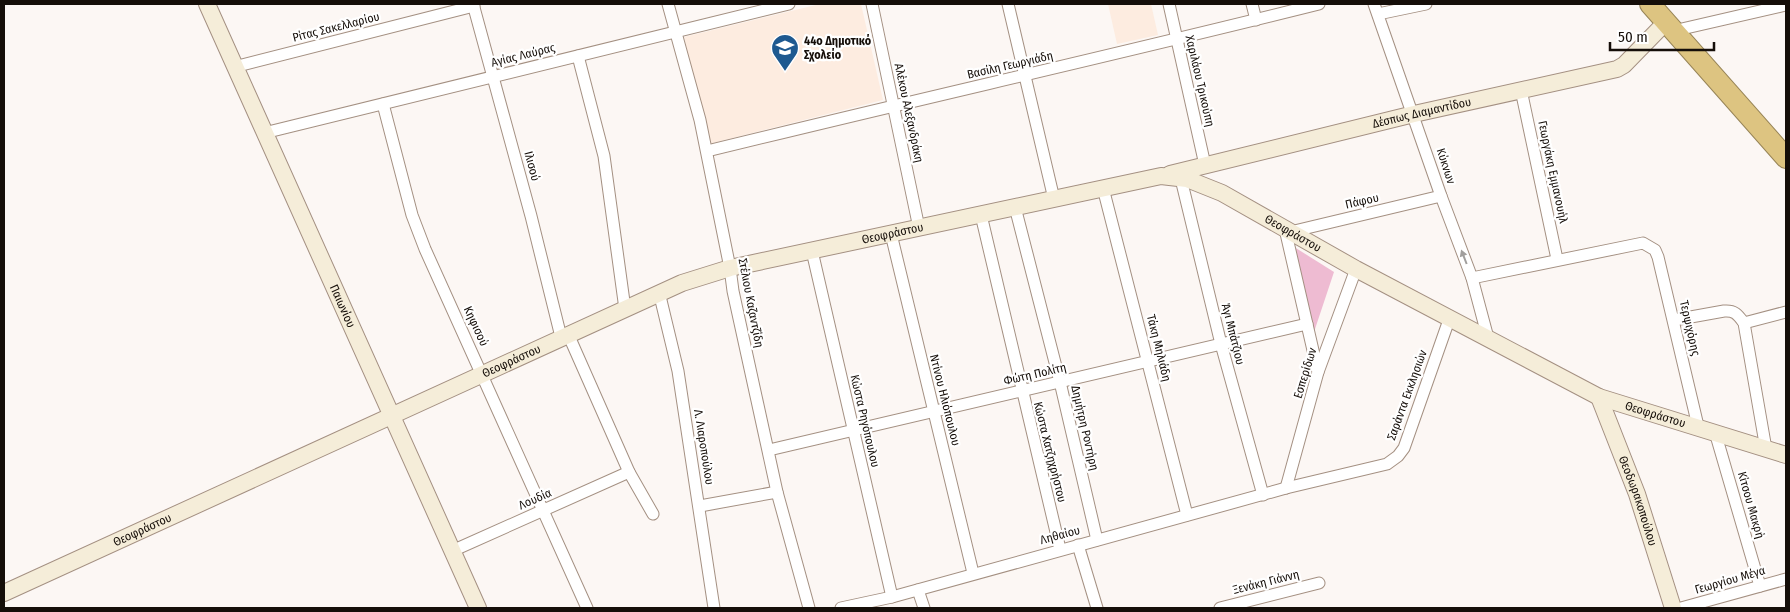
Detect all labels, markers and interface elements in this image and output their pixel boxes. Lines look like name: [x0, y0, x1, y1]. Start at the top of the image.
street label: Ρίτας Σακελλαρίου: [291, 9, 381, 45]
scale bar: [1610, 20, 1714, 52]
text: 50 m: [1618, 28, 1648, 46]
school or university icon: 44ο Δημοτικό Σχολείο: [770, 33, 800, 72]
place label: 44ο Δημοτικό Σχολείο: [804, 33, 872, 62]
street label: Χαριλάου Τρικούπη: [1183, 34, 1217, 128]
street label: Αγίας Λαύρας: [490, 40, 556, 70]
street label: Βασίλη Γεωργιάδη: [966, 48, 1054, 82]
street label: Αλέκου Αλεξανδράκη: [892, 62, 926, 164]
street label: Δέσπως Διαμαντίδου: [1371, 95, 1472, 131]
street label: Γεωργάκη Εμμανουήλ: [1535, 120, 1571, 225]
street label: Κύκνων: [1434, 146, 1459, 186]
street label: Ιλισού: [521, 150, 543, 182]
street label: Πάφου: [1344, 190, 1380, 212]
street label: Θεοφράστου: [1262, 212, 1324, 255]
street label: Θεοφράστου: [860, 220, 925, 247]
one-way arrow: [1460, 250, 1468, 265]
street label: Στέλιου Καζαντζίδη: [735, 257, 767, 349]
street label: Παιωνίου: [327, 282, 358, 330]
street label: Τερψιχόρης: [1677, 299, 1703, 357]
street label: Άγι Μπάτζιου: [1219, 302, 1247, 366]
street label: Κηφισού: [461, 304, 491, 348]
street label: Τάκη Μηλιάδη: [1144, 313, 1174, 383]
street label: Θεοφράστου: [480, 342, 543, 380]
street label: Εσπερίδων: [1291, 345, 1320, 400]
street label: Σαράντα Εκκλησιών: [1384, 347, 1430, 442]
street label: Ντίνου Ηλιόπουλου: [927, 353, 963, 447]
street label: Φώτη Πολίτη: [1002, 360, 1068, 388]
street label: Κώστα Ρηγόπουλου: [848, 373, 882, 469]
street label: Δημήτρη Ροντήρη: [1068, 384, 1102, 472]
street label: Θεοφράστου: [1623, 398, 1687, 430]
street label: Κώστα Χατζηχρήστου: [1031, 400, 1069, 504]
street label: Λ. Λιαροπούλου: [691, 408, 717, 486]
street label: Θεοδωρακοπούλου: [1616, 454, 1660, 548]
street label: Κίτσου Μακρή: [1735, 470, 1767, 540]
street label: Λουδία: [516, 486, 554, 512]
street label: Θεοφράστου: [111, 510, 174, 549]
street label: Ληθαίου: [1038, 523, 1082, 547]
street label: Γεωργίου Μέγα: [1693, 563, 1767, 597]
street label: Ξενάκη Γιάννη: [1231, 567, 1301, 597]

